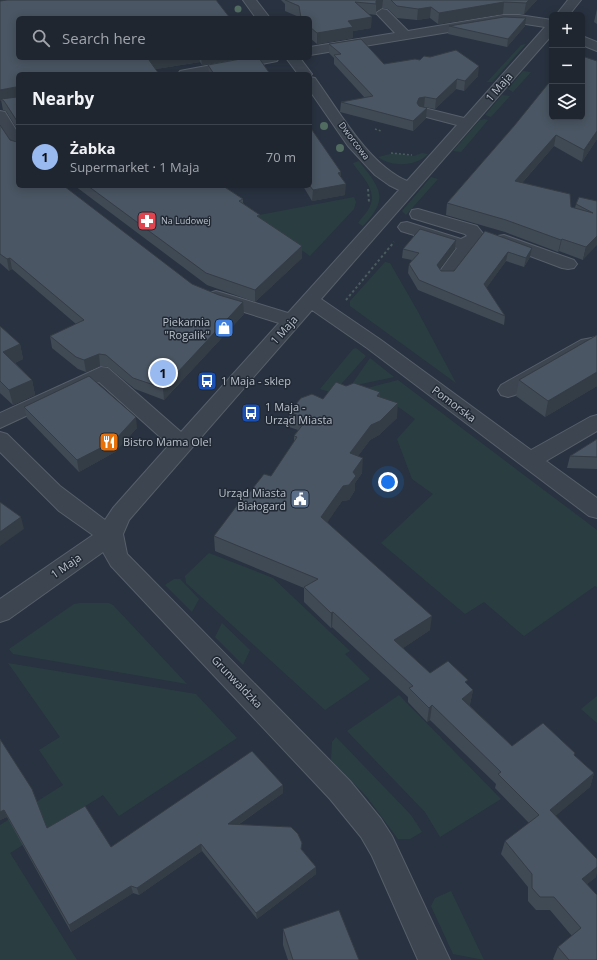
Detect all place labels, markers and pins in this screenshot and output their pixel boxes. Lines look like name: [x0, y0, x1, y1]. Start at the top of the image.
pharmacy icon: Na Ludowej: [136, 210, 158, 232]
place label: Na Ludowej: [161, 214, 211, 227]
place label: Piekarnia "Rogalik": [162, 314, 210, 342]
shop icon: Piekarnia "Rogalik": [213, 317, 235, 339]
pin: 1: [150, 358, 176, 388]
bus stop icon: 1 Maja - sklep: [196, 370, 218, 392]
place label: 1 Maja - sklep: [221, 373, 291, 388]
place label: 1 Maja - Urząd Miasta: [265, 399, 332, 427]
bus stop icon: 1 Maja - Urząd Miasta: [240, 402, 262, 424]
restaurant icon: Bistro Mama Ole!: [98, 431, 120, 453]
place label: Bistro Mama Ole!: [123, 434, 212, 449]
place label: Urząd Miasta Białogard: [219, 485, 286, 513]
public building icon: Urząd Miasta Białogard: [289, 488, 311, 510]

